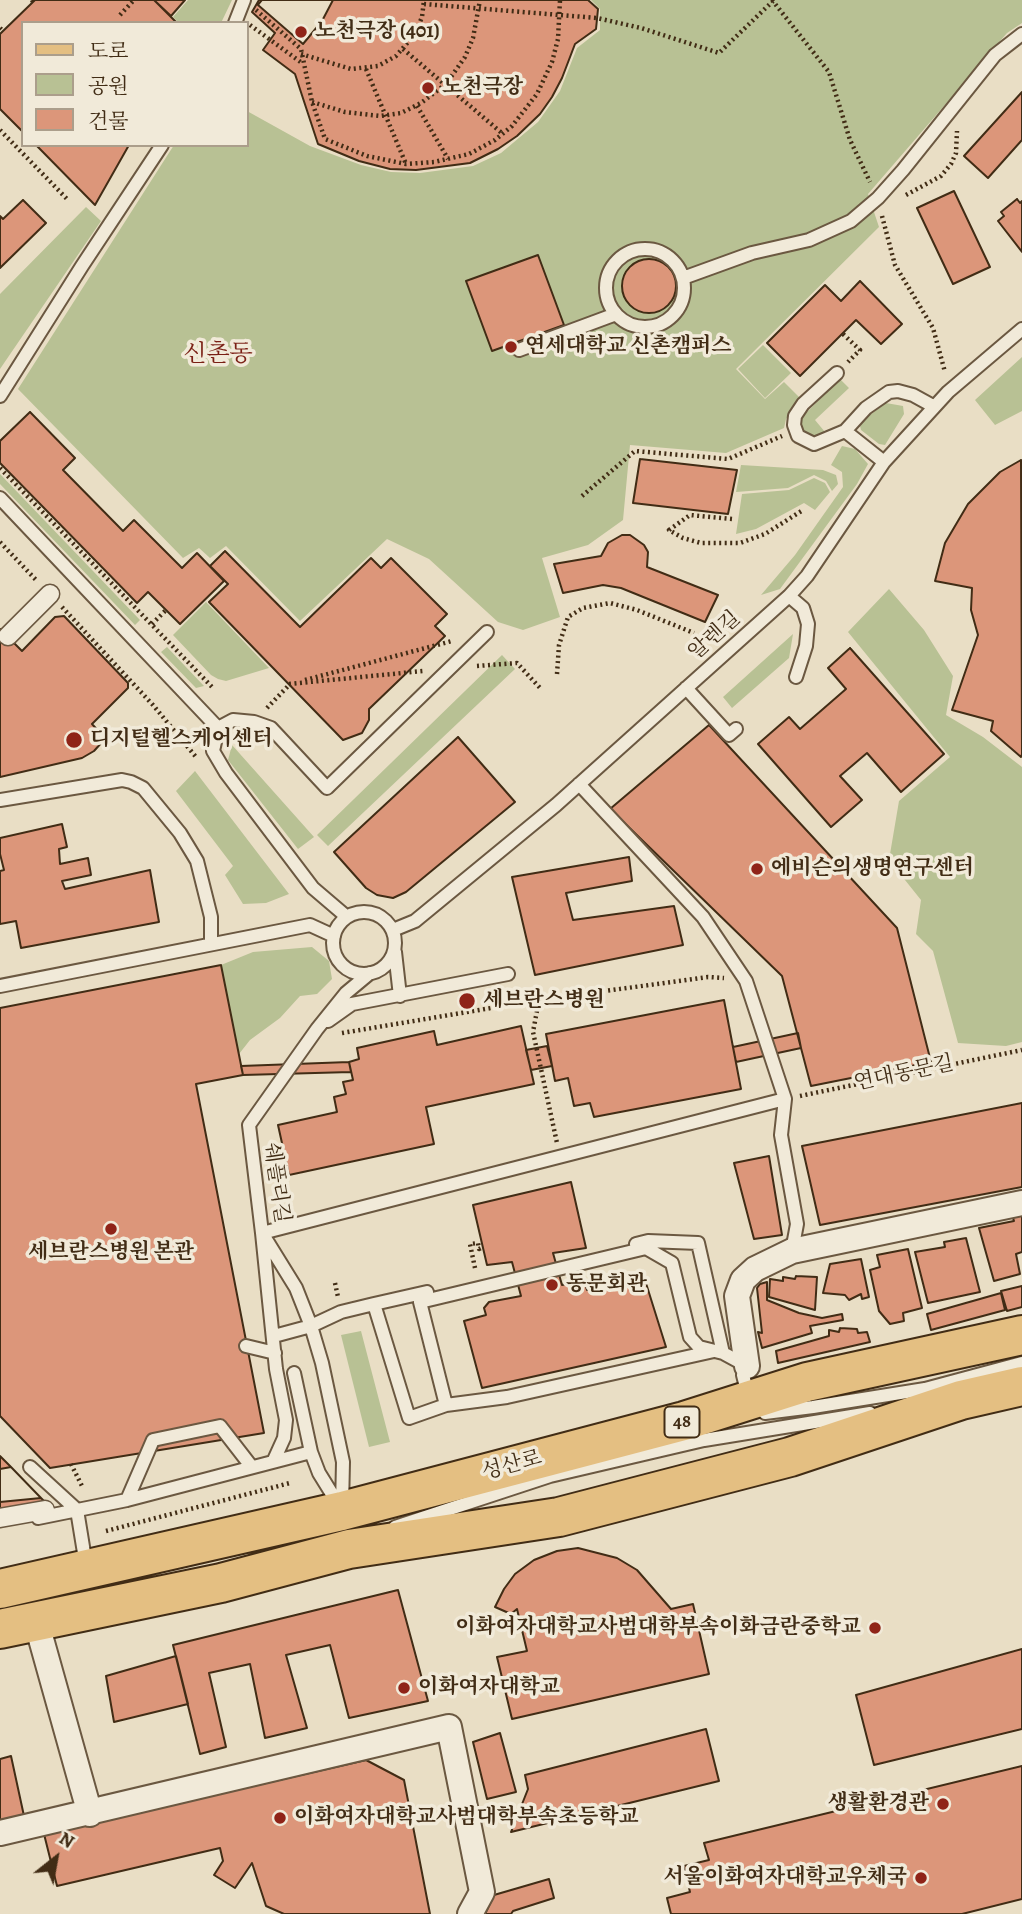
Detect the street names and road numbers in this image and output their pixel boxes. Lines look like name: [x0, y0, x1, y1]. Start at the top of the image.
street label: 알렌길: [684, 606, 746, 666]
street label: 연대동문길: [852, 1051, 956, 1097]
street label: 쉐플리길: [258, 1141, 294, 1225]
road number: 48: [664, 1406, 700, 1438]
street label: 성산로: [479, 1446, 545, 1486]

